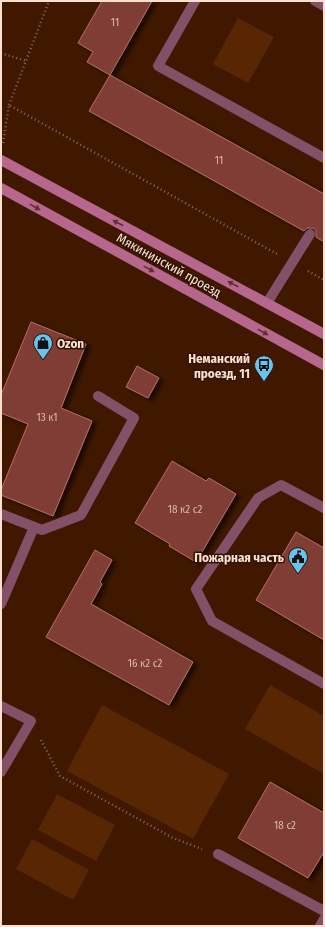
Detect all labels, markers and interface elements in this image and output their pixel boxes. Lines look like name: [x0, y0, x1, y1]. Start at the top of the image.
house number: 11: [111, 16, 119, 29]
house number: 11: [215, 154, 223, 167]
one-way arrow: [29, 203, 41, 210]
one-way arrow: [112, 219, 124, 226]
street label: Мякининский проезд: [114, 230, 224, 300]
one-way arrow: [143, 266, 155, 273]
one-way arrow: [227, 281, 238, 288]
one-way arrow: [257, 329, 269, 335]
shop icon: Ozon: [32, 332, 54, 360]
place label: Ozon: [57, 336, 84, 351]
place label: Неманский проезд, 11: [188, 351, 250, 381]
bus stop icon: Неманский проезд, 11: [253, 354, 275, 382]
house number: 13 к1: [36, 411, 58, 424]
house number: 18 к2 с2: [168, 503, 202, 516]
public building icon: Пожарная часть: [287, 546, 309, 574]
place label: Пожарная часть: [194, 550, 284, 565]
house number: 16 к2 с2: [128, 657, 162, 670]
house number: 18 с2: [274, 819, 296, 832]

